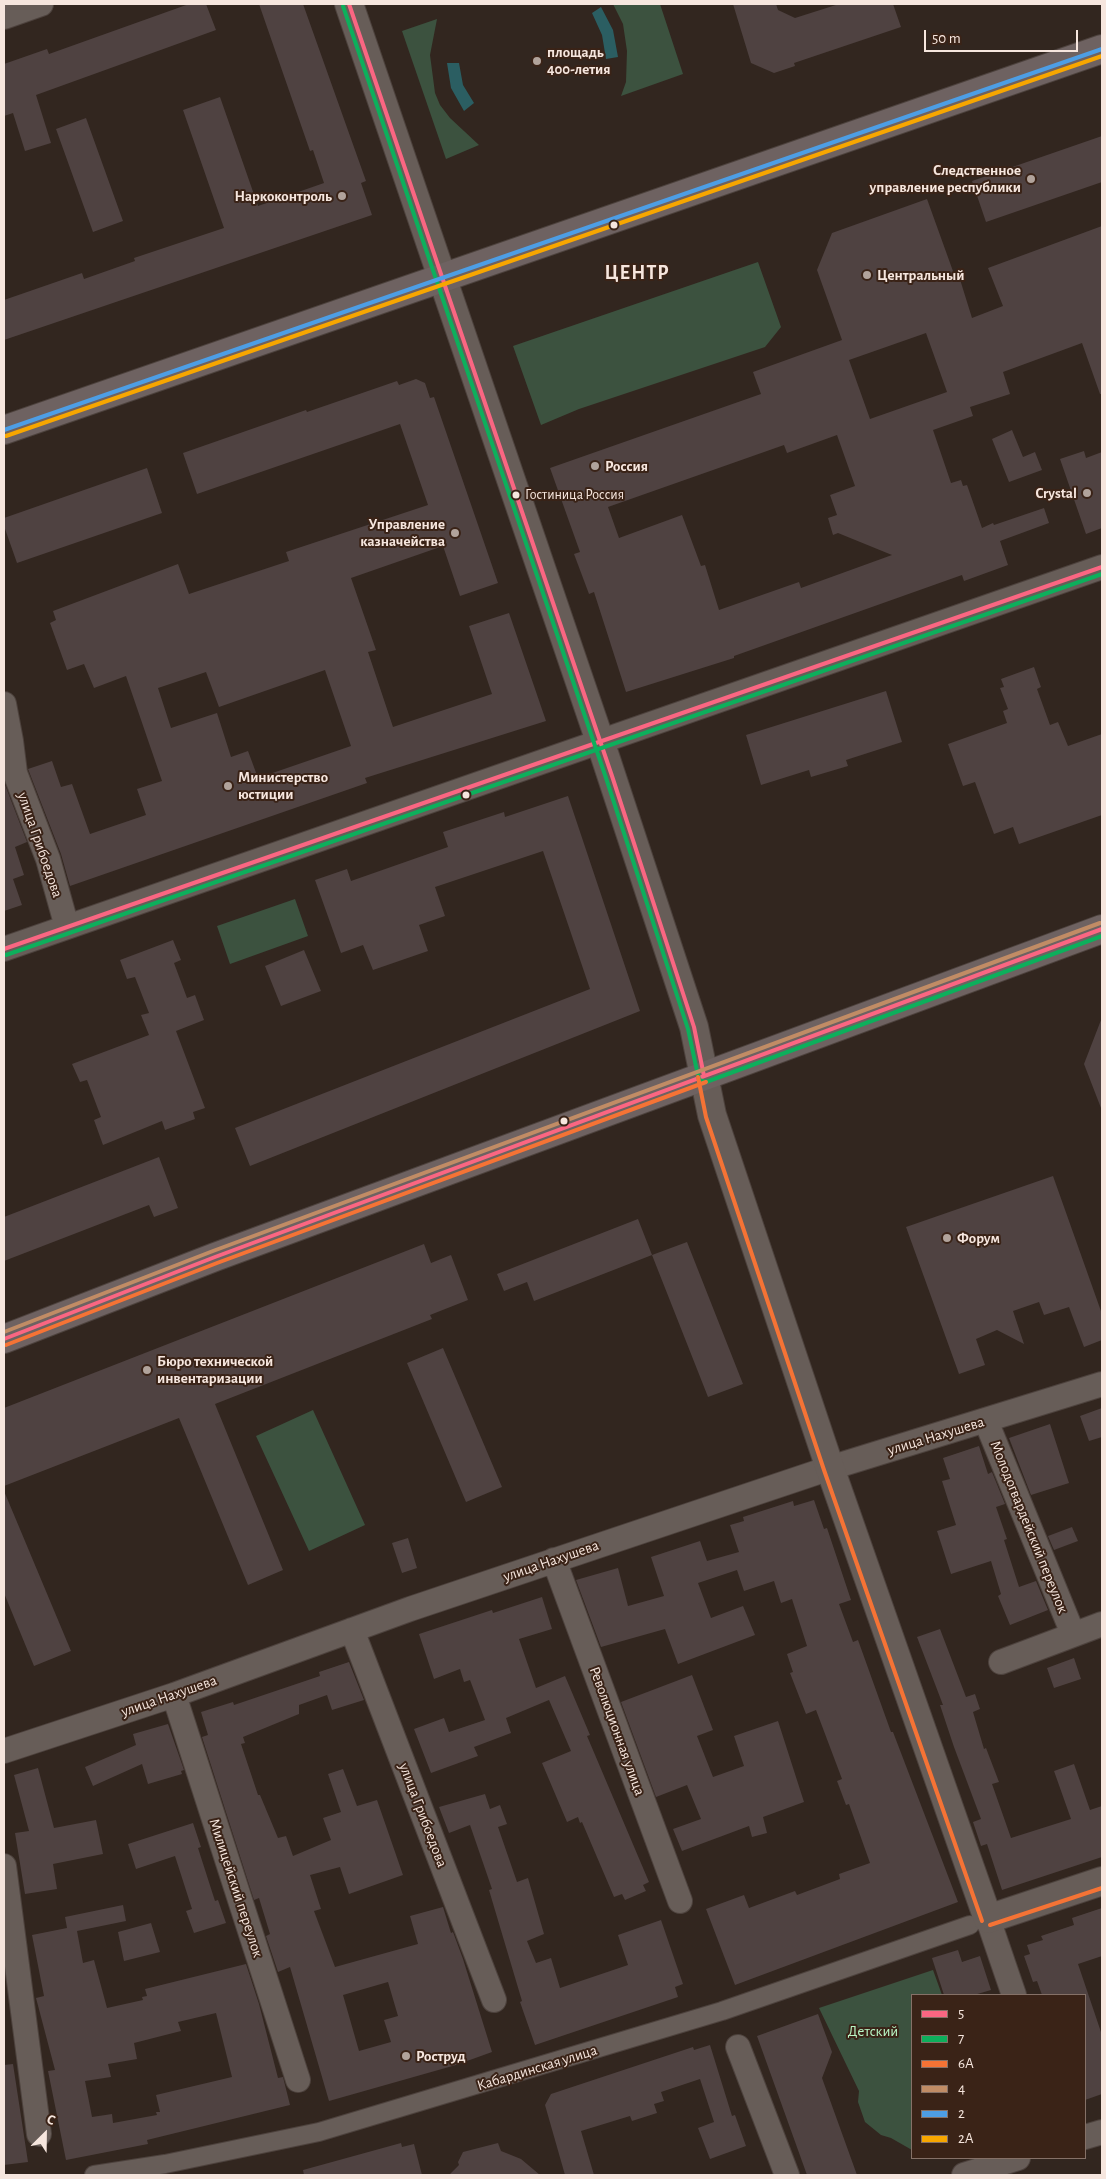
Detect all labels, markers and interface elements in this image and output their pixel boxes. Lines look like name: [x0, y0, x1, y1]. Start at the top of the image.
scale bar: [926, 20, 1080, 52]
text: 50 m: [932, 31, 961, 46]
place label: площадь 400-летия: [547, 43, 611, 78]
marker: площадь 400-летия: [531, 55, 543, 67]
place label: Следственное управление республики: [870, 161, 1021, 196]
marker: Следственное управление республики: [1025, 173, 1037, 185]
place label: Наркоконтроль: [234, 187, 332, 205]
marker: Наркоконтроль: [336, 190, 348, 202]
unlabelled marker: [609, 220, 619, 230]
district label: ЦЕНТР: [604, 261, 670, 285]
place label: Центральный: [877, 266, 964, 284]
marker: Центральный: [861, 269, 873, 281]
place label: Россия: [605, 457, 648, 475]
marker: Россия: [589, 460, 601, 472]
place label: Crystal: [1035, 484, 1077, 502]
place label: Гостиница Россия: [525, 487, 624, 503]
marker: Crystal: [1081, 487, 1093, 499]
marker: Гостиница Россия: [511, 490, 521, 500]
place label: Управление казначейства: [360, 515, 445, 550]
marker: Управление казначейства: [449, 527, 461, 539]
place label: Министерство юстиции: [238, 768, 328, 803]
marker: Министерство юстиции: [222, 780, 234, 792]
street label: улица Грибоедова: [14, 790, 66, 900]
unlabelled marker: [461, 790, 471, 800]
unlabelled marker: [559, 1116, 569, 1126]
place label: Форум: [957, 1229, 1000, 1247]
marker: Форум: [941, 1232, 953, 1244]
place label: Бюро технической инвентаризации: [157, 1352, 273, 1387]
marker: Бюро технической инвентаризации: [141, 1364, 153, 1376]
street label: улица Нахушева: [886, 1413, 986, 1459]
street label: Молодогвардейский переулок: [986, 1438, 1072, 1616]
street label: улица Нахушева: [501, 1536, 601, 1586]
street label: Революционная улица: [585, 1664, 649, 1798]
street label: улица Нахушева: [119, 1671, 219, 1721]
street label: улица Грибоедова: [395, 1760, 451, 1870]
street label: Милицейский переулок: [205, 1816, 267, 1960]
legend: [911, 1994, 1086, 2159]
text: 5: [958, 2006, 964, 2021]
park label: Детский: [848, 2022, 898, 2040]
text: 7: [958, 2031, 964, 2046]
street label: Кабардинская улица: [475, 2041, 599, 2095]
place label: Роструд: [416, 2047, 466, 2065]
marker: Роструд: [400, 2050, 412, 2062]
text: 6А: [958, 2056, 974, 2071]
text: 4: [958, 2081, 965, 2096]
text: 2: [958, 2106, 965, 2121]
north arrow: [20, 2109, 70, 2159]
text: С: [45, 2112, 57, 2128]
text: 2А: [958, 2131, 974, 2146]

